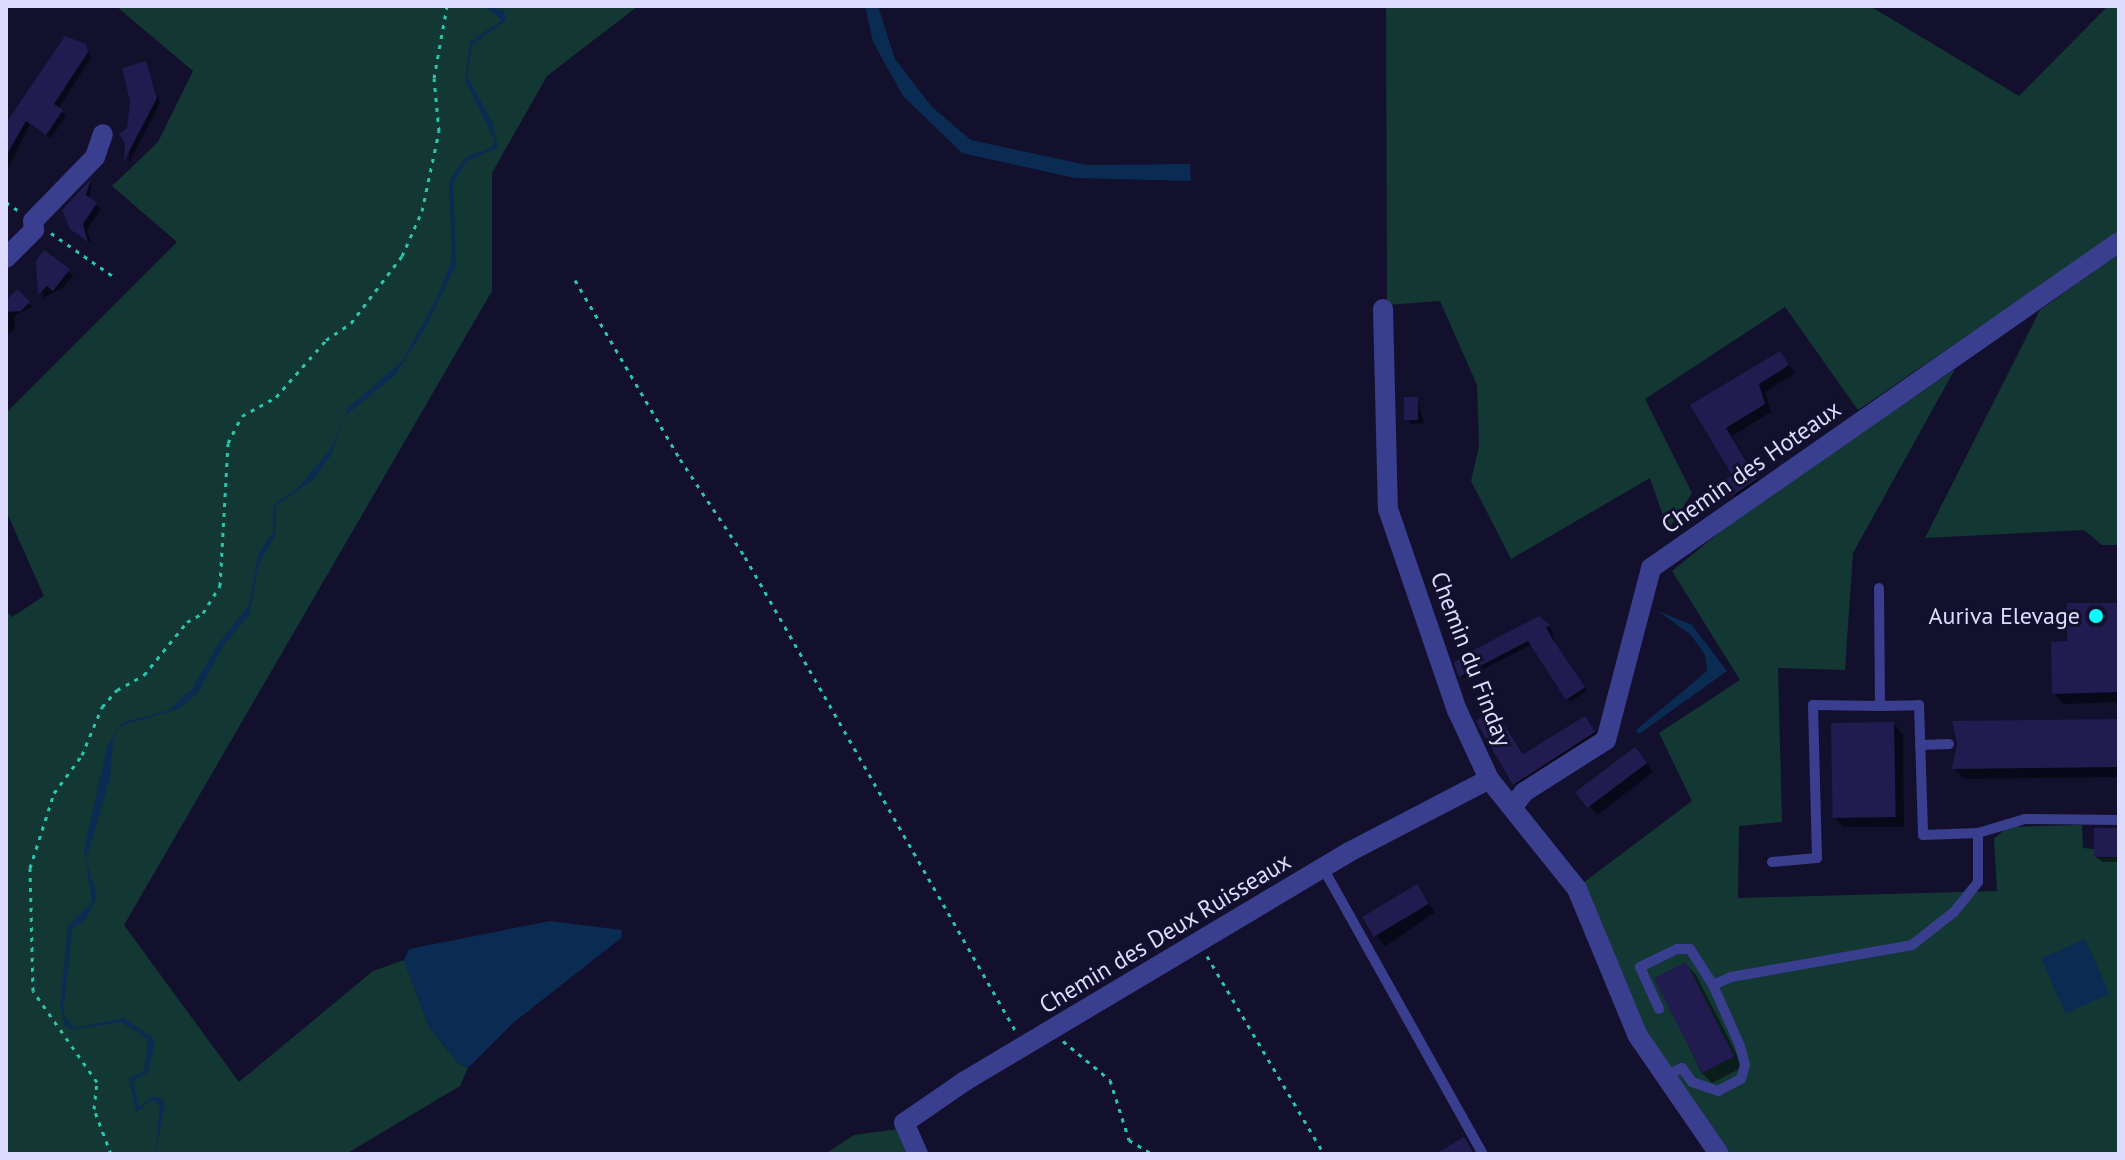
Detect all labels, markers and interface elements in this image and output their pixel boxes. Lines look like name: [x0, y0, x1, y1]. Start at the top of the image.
street label: Chemin des Hoteaux: [1656, 394, 1846, 540]
street label: Chemin du Finday: [1424, 568, 1518, 750]
place label: Auriva Elevage: [1928, 602, 2080, 630]
marker: Auriva Elevage: [2087, 607, 2105, 625]
street label: Chemin des Deux Ruisseaux: [1034, 846, 1296, 1020]

